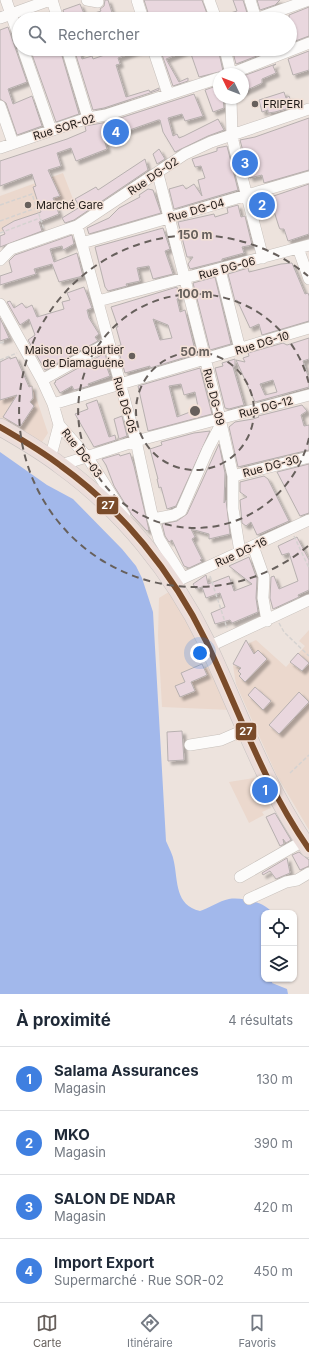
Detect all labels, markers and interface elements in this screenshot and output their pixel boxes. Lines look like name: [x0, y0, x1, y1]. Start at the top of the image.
search box: [12, 12, 297, 56]
icon: search: [26, 23, 48, 45]
text: Rechercher: [58, 25, 140, 44]
north arrow: [213, 68, 249, 104]
place label: FRIPERI: [263, 97, 303, 111]
marker: FRIPERI: [250, 99, 260, 109]
street label: Rue SOR-02: [31, 111, 97, 143]
pin: 4: [103, 117, 129, 147]
pin: 3: [232, 148, 258, 178]
street label: Rue DG-02: [125, 154, 181, 198]
pin: 2: [249, 190, 275, 220]
street label: Rue DG-04: [166, 195, 226, 225]
place label: Marché Gare: [36, 198, 103, 212]
marker: Marché Gare: [23, 200, 33, 210]
text: 150 m: [178, 227, 212, 242]
street label: Rue DG-06: [197, 254, 257, 282]
text: 100 m: [177, 286, 213, 301]
street label: Rue DG-10: [233, 328, 291, 358]
place label: Maison de Quartier de Diamaguéne: [25, 343, 124, 370]
text: 50 m: [180, 344, 210, 359]
marker: Maison de Quartier de Diamaguéne: [127, 351, 137, 361]
street label: Rue DG-09: [200, 367, 228, 427]
street label: Rue DG-05: [110, 375, 140, 435]
street label: Rue DG-12: [237, 393, 295, 421]
centre of rings: [188, 404, 202, 418]
street label: Rue DG-03: [59, 426, 106, 480]
street label: Rue DG-30: [241, 452, 301, 480]
line badge: 27: [96, 496, 119, 515]
text: 27: [101, 498, 115, 512]
street label: Rue DG-16: [213, 534, 269, 570]
your location: [190, 643, 210, 663]
line badge: 27: [235, 722, 257, 741]
text: 27: [239, 724, 253, 738]
pin: 1: [252, 775, 278, 805]
map controls: [261, 910, 297, 982]
button: locate: [261, 910, 297, 946]
button: layers: [261, 946, 297, 982]
text: À proximité: [16, 1010, 111, 1030]
text: 4 résultats: [228, 1012, 293, 1028]
text: Salama Assurances: [54, 1061, 199, 1080]
text: 1: [26, 1071, 32, 1087]
text: 130 m: [256, 1071, 293, 1087]
text: Magasin: [54, 1080, 106, 1096]
text: MKO: [54, 1125, 90, 1144]
text: 2: [25, 1135, 33, 1151]
text: 390 m: [254, 1135, 293, 1151]
text: Magasin: [54, 1144, 106, 1160]
text: SALON DE NDAR: [54, 1189, 176, 1208]
text: 3: [25, 1199, 33, 1215]
text: 420 m: [253, 1199, 293, 1215]
text: Magasin: [54, 1208, 106, 1224]
text: Import Export: [54, 1253, 154, 1272]
text: 4: [25, 1263, 33, 1279]
text: 450 m: [253, 1263, 293, 1279]
text: Supermarché · Rue SOR-02: [54, 1272, 224, 1288]
tab: Carte: [33, 1312, 61, 1350]
tab: Itinéraire: [127, 1312, 173, 1350]
tab: Favoris: [239, 1312, 276, 1350]

